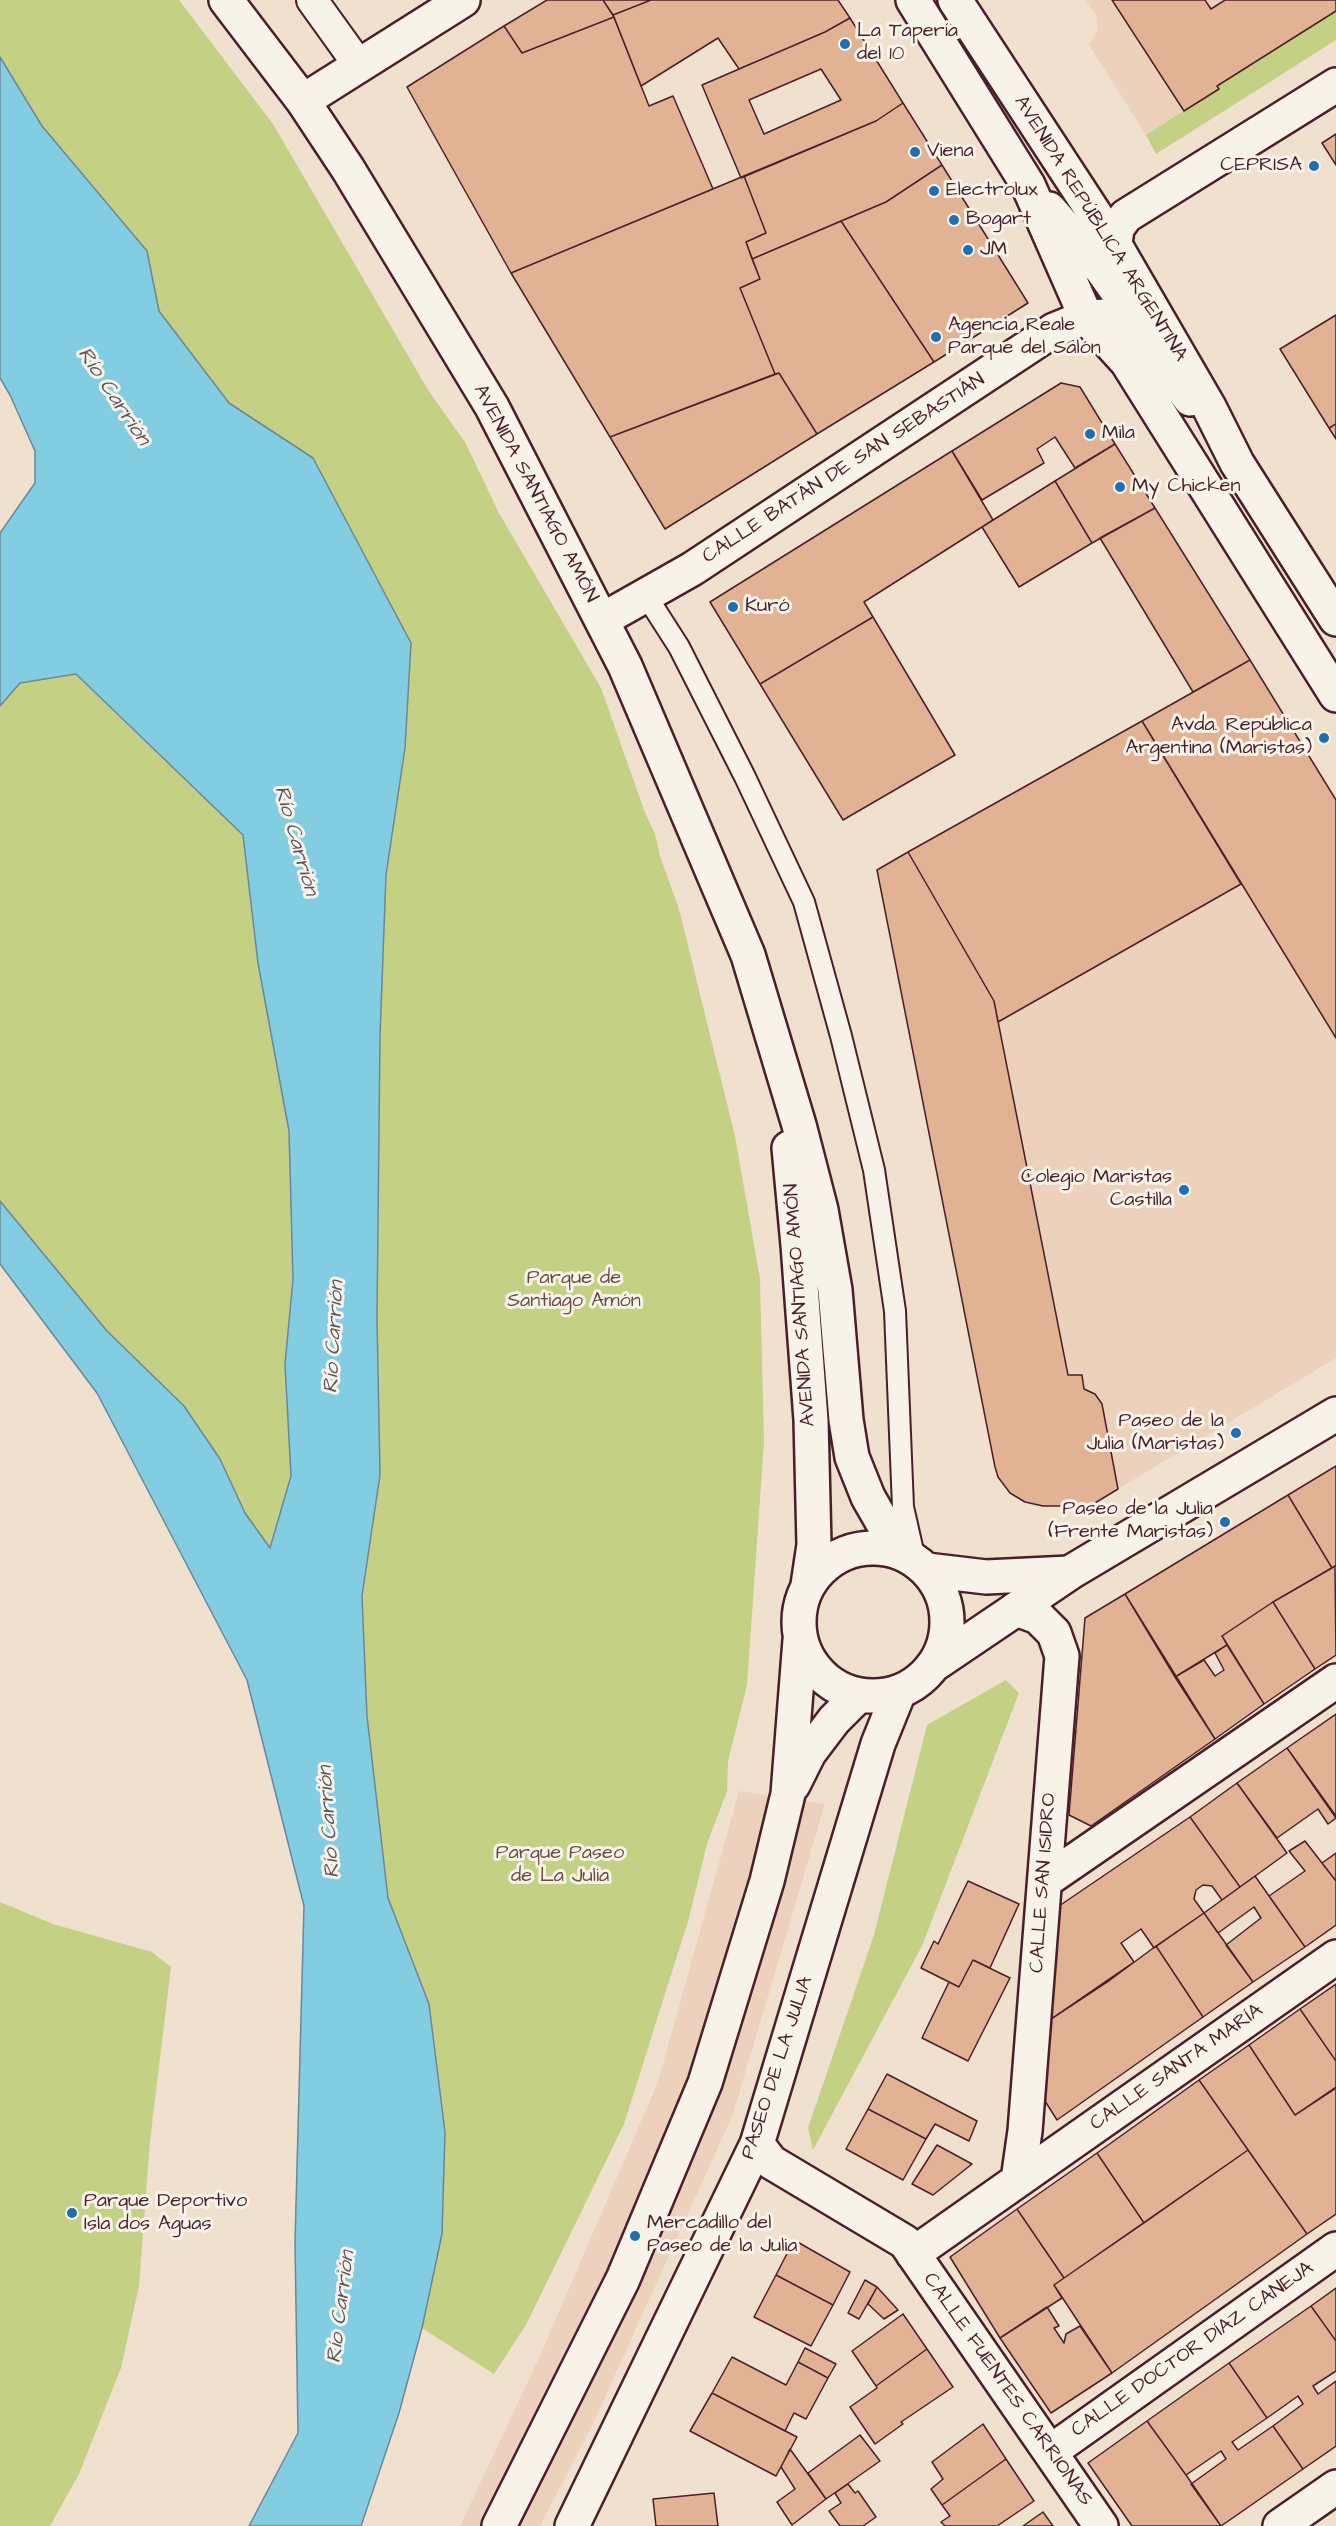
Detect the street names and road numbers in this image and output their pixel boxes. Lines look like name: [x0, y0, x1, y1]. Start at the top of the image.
street label: AVENIDA REPÚBLICA ARGENTINA: [1008, 92, 1192, 366]
street label: CALLE BATÁN DE SAN SEBASTIÁN: [698, 369, 990, 569]
street label: AVENIDA SANTIAGO AMÓN: [467, 381, 603, 607]
street label: AVENIDA SANTIAGO AMÓN: [781, 1183, 821, 1427]
street label: CALLE SAN ISIDRO: [1026, 1792, 1062, 1974]
street label: PASEO DE LA JULIA: [737, 1974, 819, 2162]
street label: CALLE SANTA MARÍA: [1086, 1999, 1268, 2137]
street label: CALLE DOCTOR DÍAZ CANEJA: [1067, 2257, 1319, 2443]
street label: CALLE FUENTES CARRIONAS: [917, 2269, 1097, 2511]

